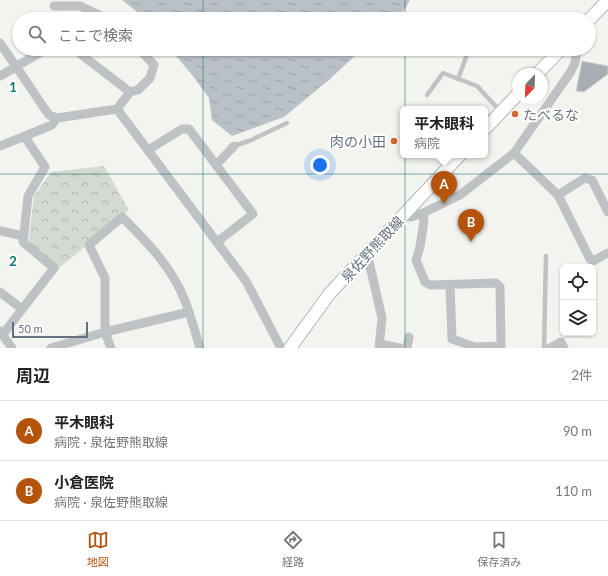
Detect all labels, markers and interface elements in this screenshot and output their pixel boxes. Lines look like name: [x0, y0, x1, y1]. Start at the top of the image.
search box: [12, 12, 596, 56]
icon: search: [26, 23, 48, 45]
text: ここで検索: [58, 26, 133, 44]
north arrow: [512, 68, 548, 104]
text: 1: [9, 79, 17, 95]
popup: [400, 106, 488, 158]
place label: たべるな: [523, 106, 579, 123]
marker: たべるな: [510, 109, 520, 119]
text: 平木眼科: [414, 114, 474, 132]
place label: 肉の小田: [330, 133, 386, 150]
text: 病院: [414, 135, 440, 151]
marker: 肉の小田: [389, 136, 399, 146]
your location: [310, 155, 330, 175]
pin: A: [431, 171, 457, 204]
pin: B: [458, 209, 484, 242]
street label: 泉佐野熊取線: [337, 212, 407, 286]
text: 2: [9, 253, 17, 269]
map controls: [560, 264, 596, 336]
button: locate: [560, 264, 596, 300]
button: layers: [560, 300, 596, 336]
scale bar: [12, 320, 88, 339]
text: 50 m: [18, 322, 43, 335]
text: 周辺: [16, 365, 50, 386]
text: 2件: [571, 367, 592, 383]
text: 平木眼科: [54, 413, 114, 431]
text: A: [24, 423, 34, 439]
text: 90 m: [563, 423, 592, 439]
text: 病院 · 泉佐野熊取線: [54, 434, 168, 450]
text: 小倉医院: [54, 473, 114, 491]
text: B: [25, 483, 33, 499]
text: 110 m: [555, 483, 592, 499]
text: 病院 · 泉佐野熊取線: [54, 494, 168, 510]
tab: 地図: [87, 529, 109, 569]
tab: 経路: [282, 529, 304, 569]
tab: 保存済み: [477, 529, 521, 569]

